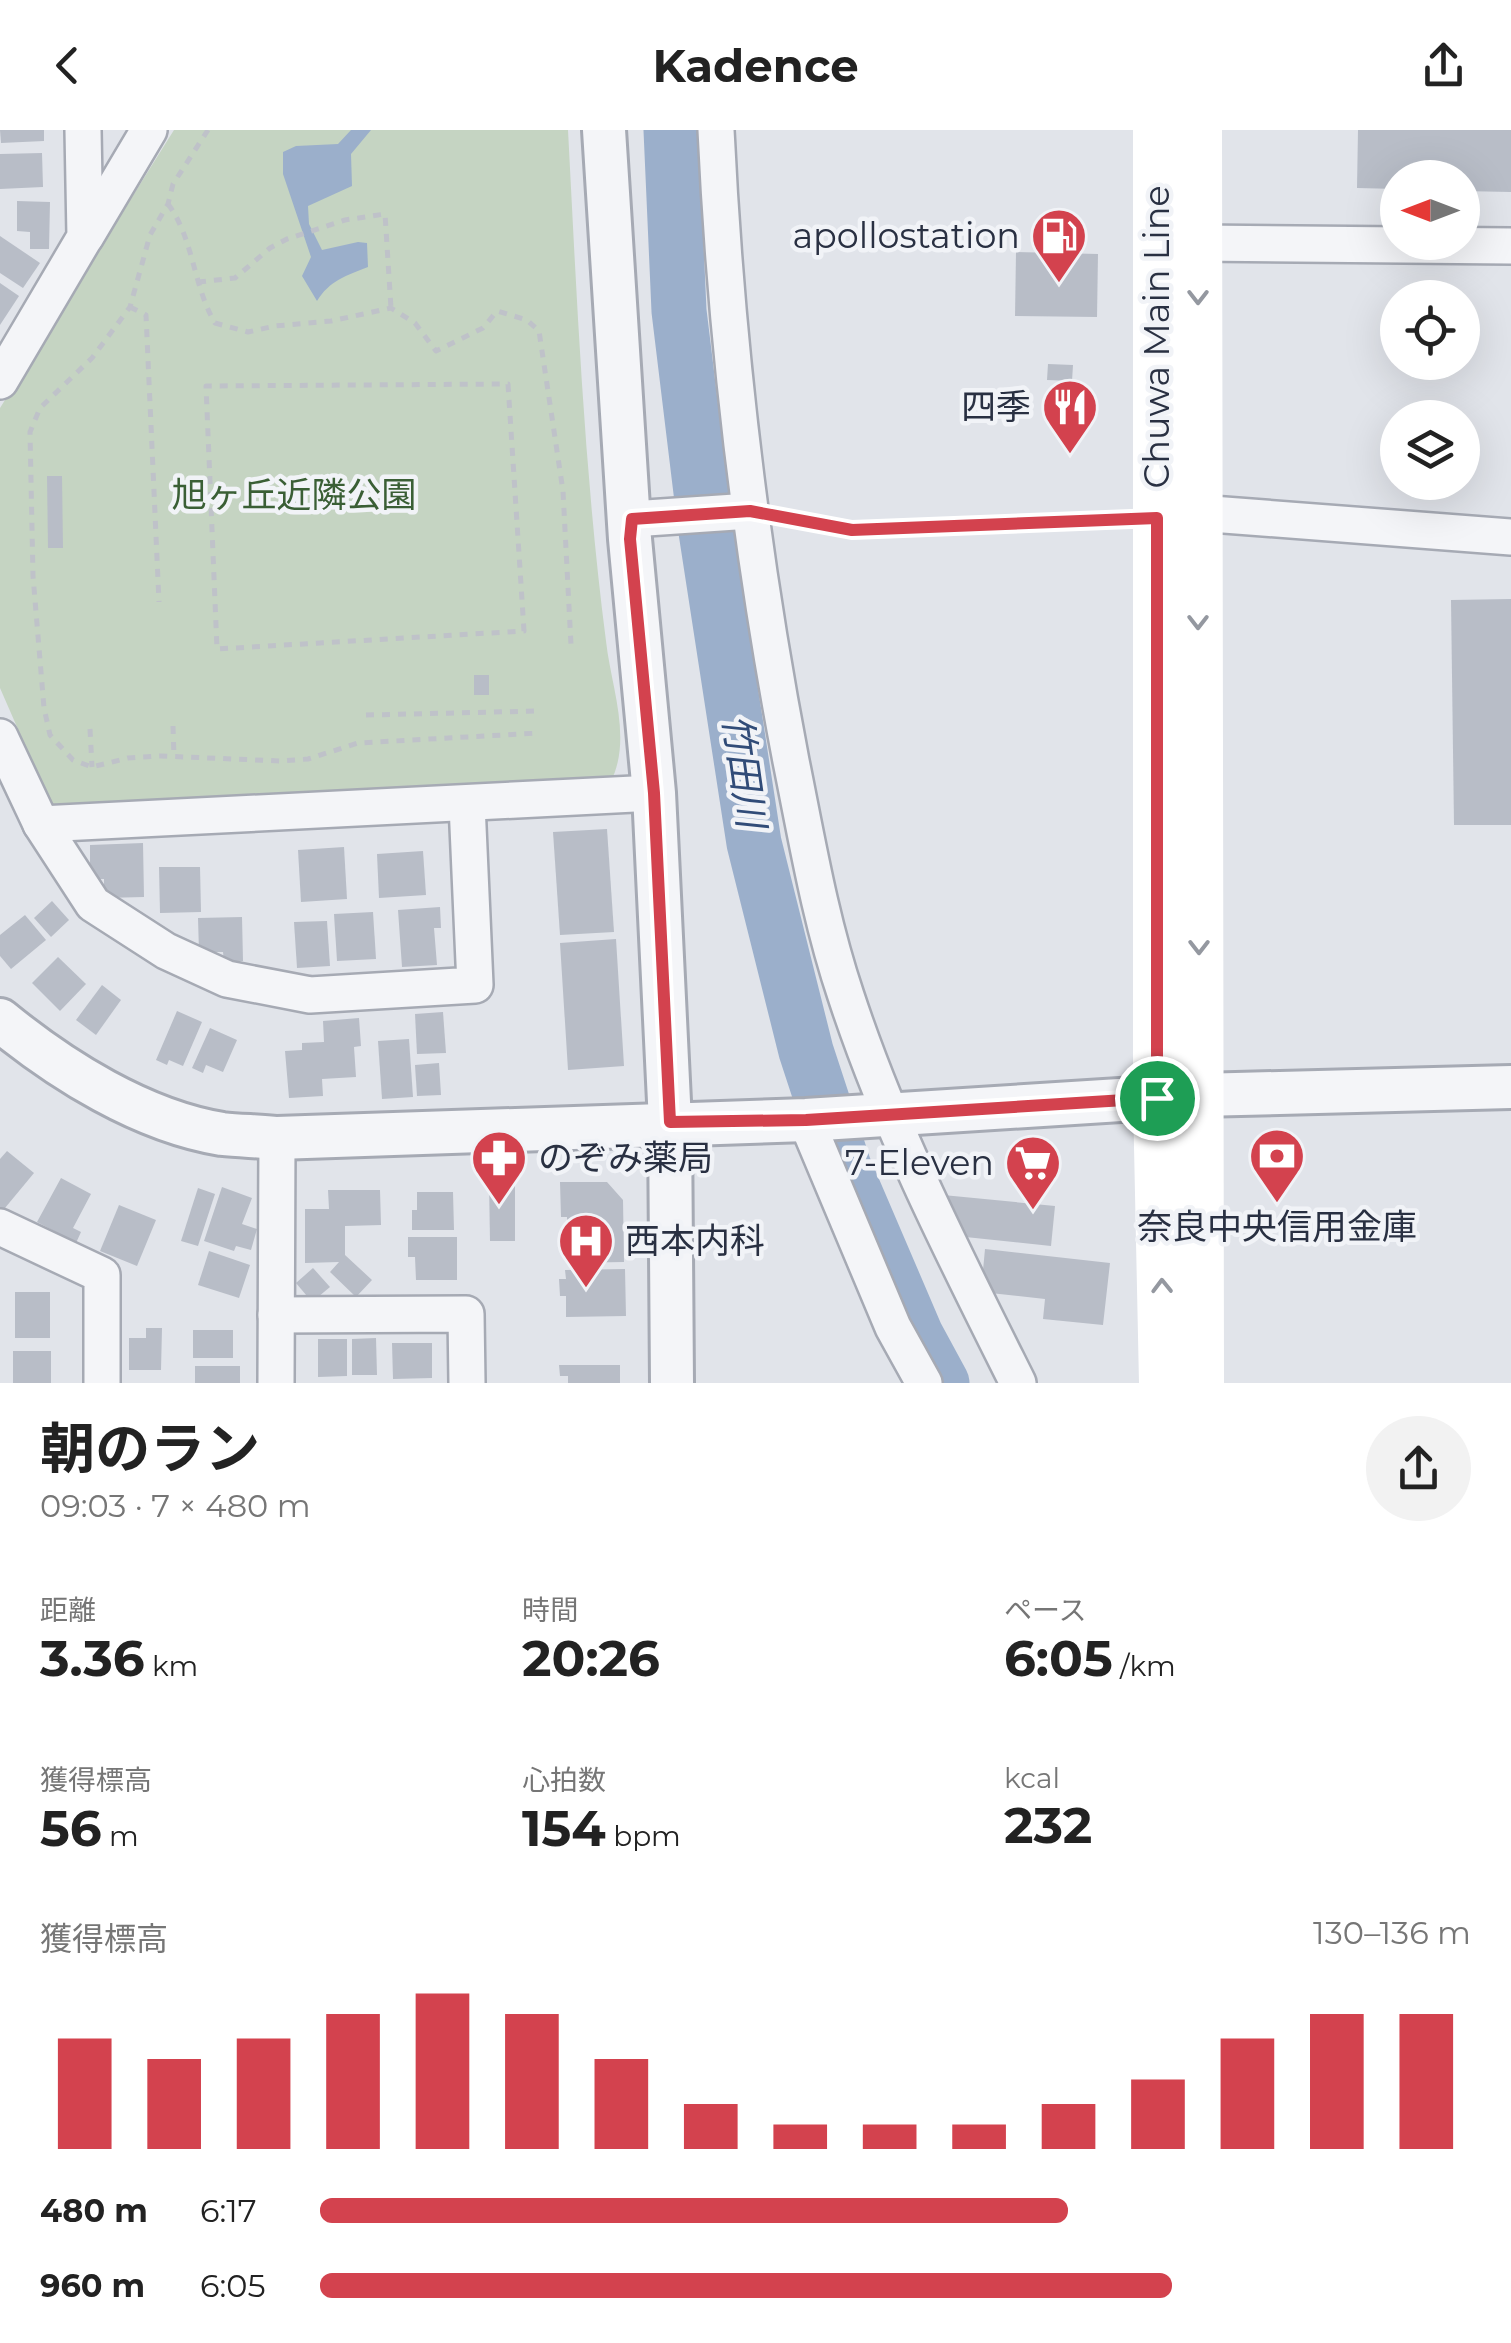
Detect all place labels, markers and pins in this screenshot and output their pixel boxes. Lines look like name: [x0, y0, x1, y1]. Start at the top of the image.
fuel station icon: apollostation: [1029, 206, 1089, 285]
place label: apollostation: [792, 214, 1020, 257]
restaurant icon: 四季: [1040, 377, 1100, 456]
place label: 四季: [961, 385, 1031, 428]
pin: [1115, 1056, 1200, 1141]
bank icon: 奈良中央信用金庫: [1247, 1126, 1307, 1205]
pharmacy icon: のぞみ薬局: [469, 1128, 529, 1207]
supermarket icon: 7-Eleven: [1003, 1133, 1063, 1212]
place label: のぞみ薬局: [538, 1136, 713, 1179]
place label: 7-Eleven: [845, 1141, 994, 1184]
place label: 奈良中央信用金庫: [1137, 1205, 1417, 1248]
hospital icon: 西本内科: [556, 1211, 616, 1290]
place label: 西本内科: [625, 1219, 765, 1262]

